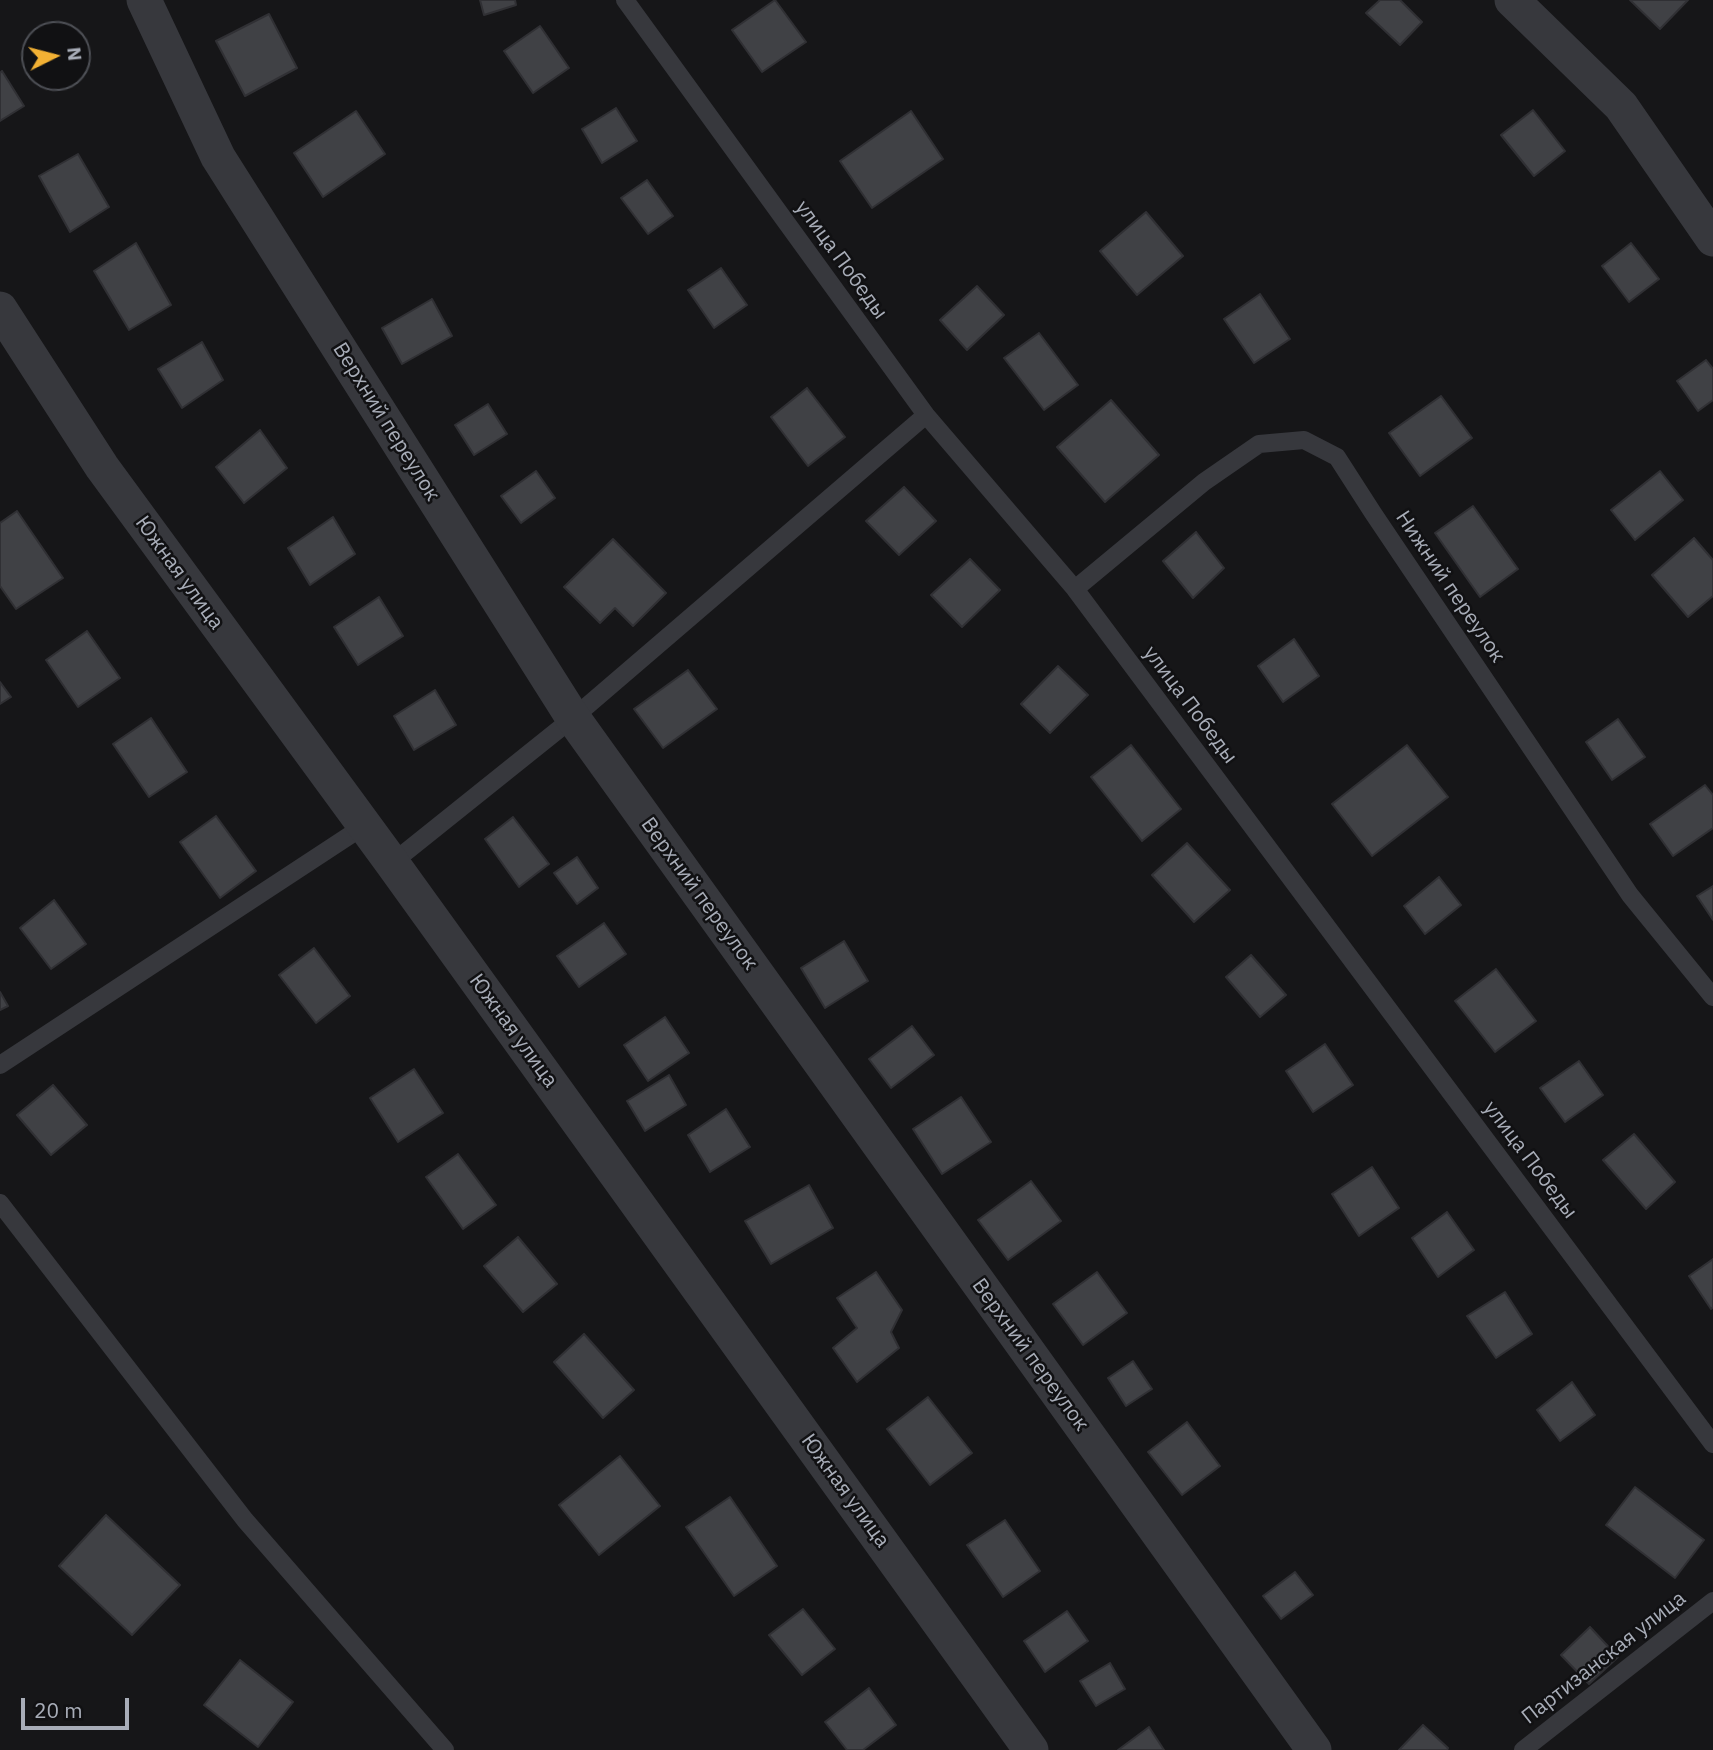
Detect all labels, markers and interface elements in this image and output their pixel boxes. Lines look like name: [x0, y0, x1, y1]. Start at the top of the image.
north arrow: [21, 21, 91, 91]
text: N: [62, 46, 88, 62]
street label: улица Победы: [789, 196, 893, 324]
street label: Верхний переулок: [327, 338, 445, 506]
street label: Нижний переулок: [1390, 506, 1510, 668]
street label: Южная улица: [129, 511, 229, 635]
street label: улица Победы: [1138, 641, 1242, 769]
street label: Верхний переулок: [635, 813, 763, 975]
street label: Южная улица: [463, 969, 563, 1093]
street label: улица Победы: [1478, 1096, 1582, 1224]
street label: Верхний переулок: [966, 1274, 1094, 1436]
street label: Южная улица: [795, 1429, 895, 1553]
street label: Партизанская улица: [1517, 1586, 1691, 1730]
scale bar: [24, 1684, 133, 1728]
text: 20 m: [34, 1696, 83, 1724]

